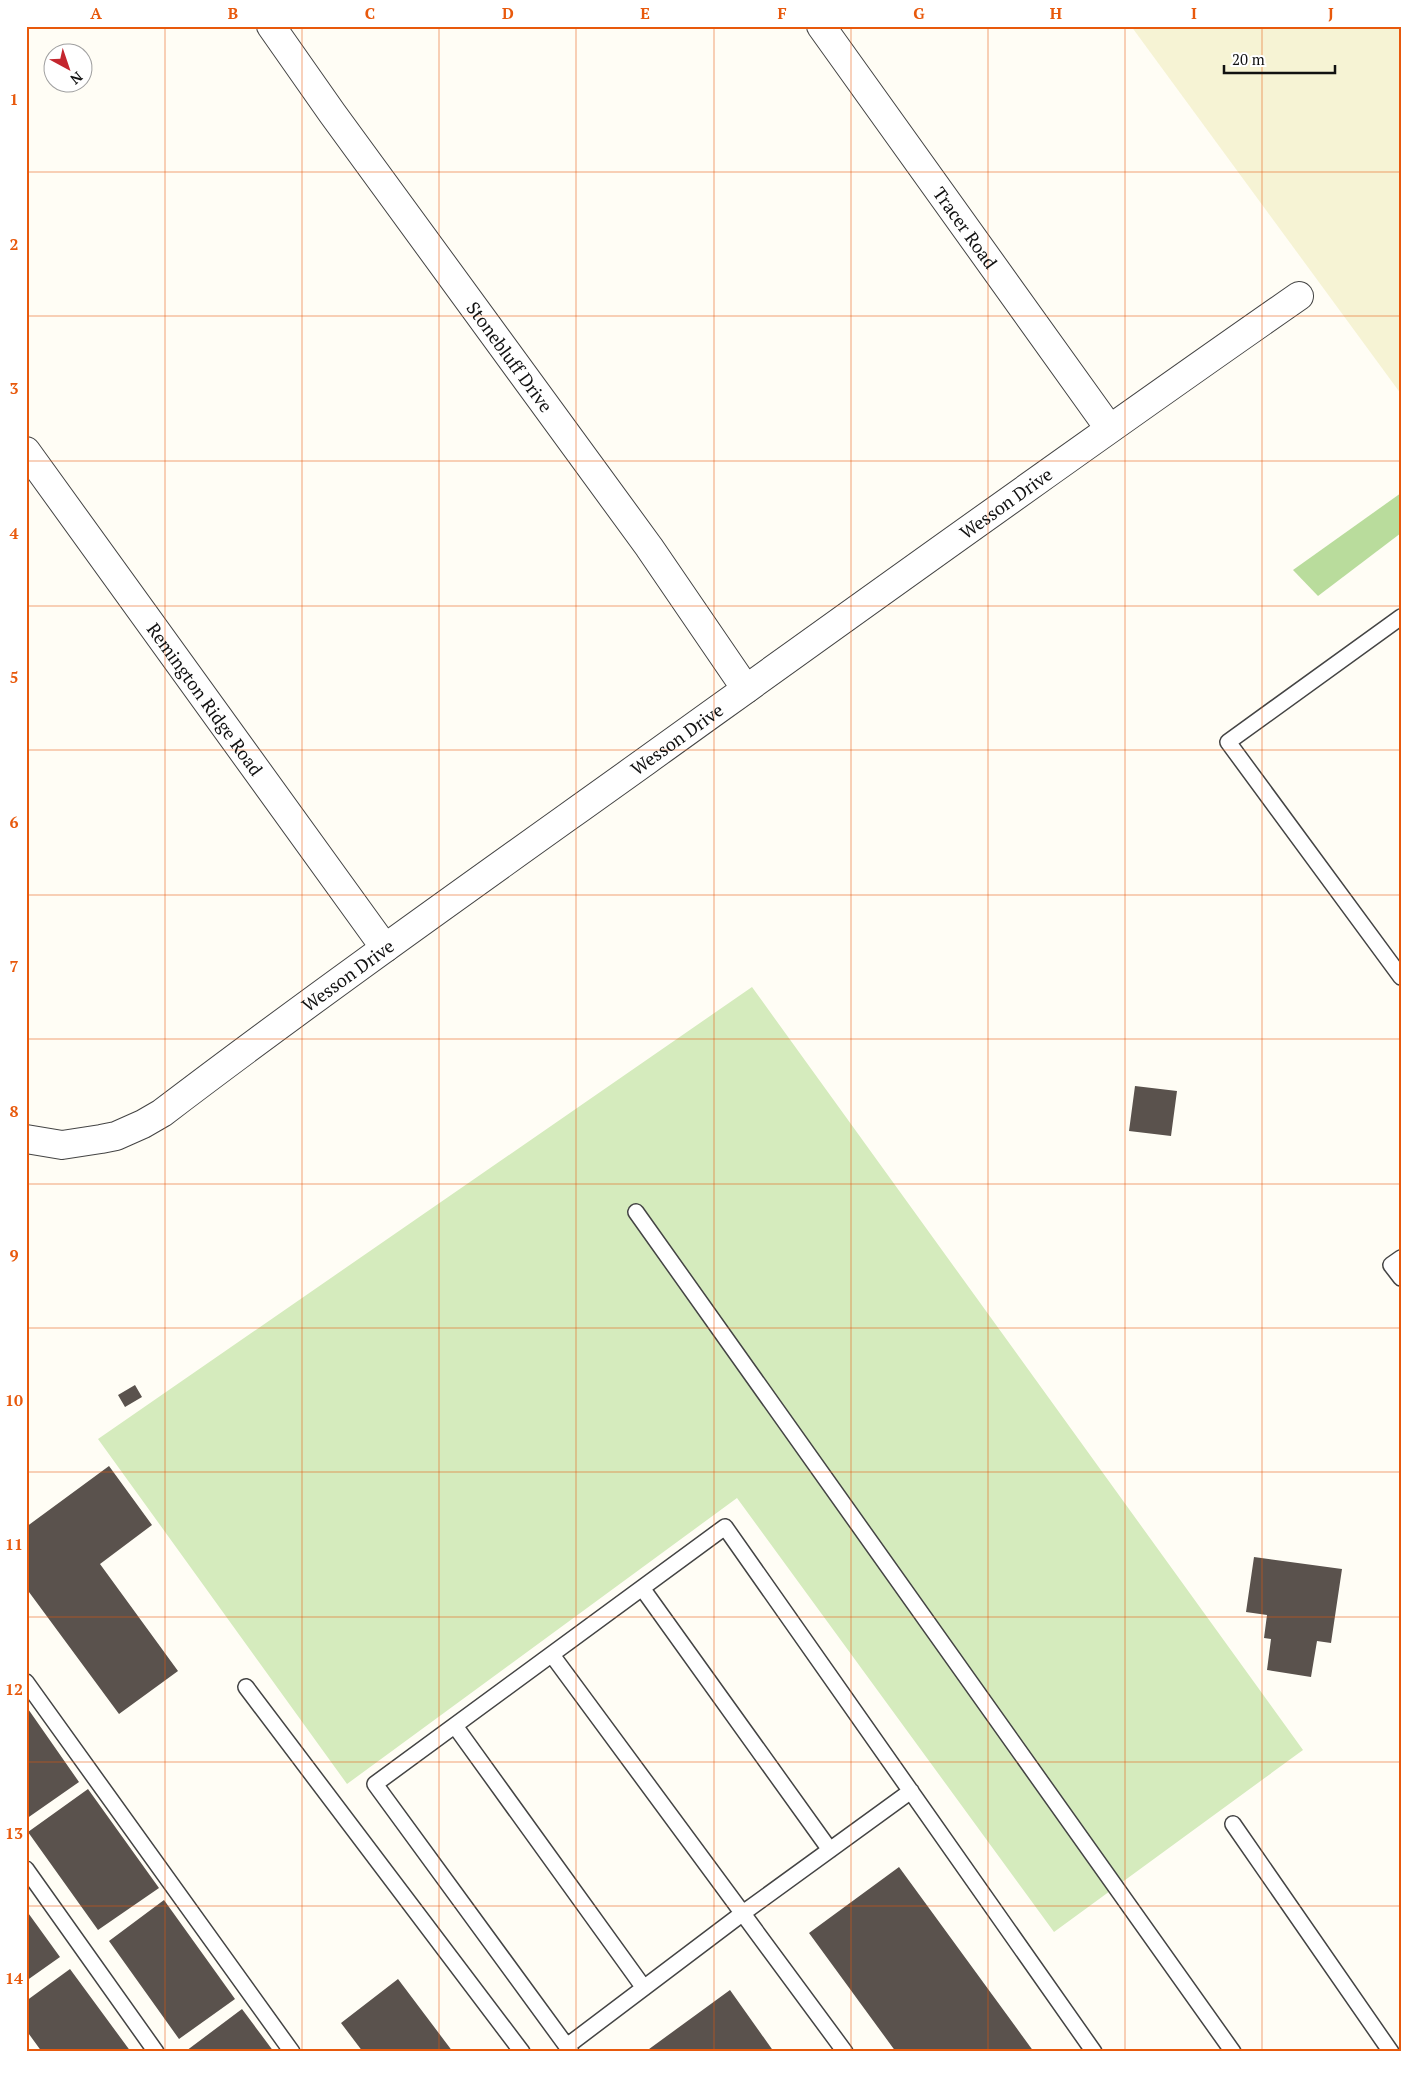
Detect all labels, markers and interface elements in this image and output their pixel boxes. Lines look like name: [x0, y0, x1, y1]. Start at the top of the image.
text: A: [90, 2, 102, 24]
text: B: [228, 2, 238, 24]
text: C: [365, 2, 375, 24]
text: D: [502, 2, 514, 24]
text: E: [640, 2, 650, 24]
text: F: [777, 2, 787, 24]
text: G: [913, 2, 925, 24]
text: H: [1050, 2, 1062, 24]
text: I: [1191, 2, 1197, 24]
text: J: [1328, 2, 1334, 24]
north arrow: [42, 42, 92, 92]
scale bar: [1224, 42, 1336, 74]
text: 20 m: [1232, 49, 1265, 69]
text: N: [66, 68, 87, 89]
text: 1: [9, 88, 19, 110]
street label: Tracer Road: [928, 182, 1003, 273]
text: 2: [9, 233, 19, 255]
street label: Stonebluff Drive: [462, 297, 558, 417]
text: 3: [9, 377, 19, 399]
street label: Wesson Drive: [955, 462, 1057, 544]
text: 4: [9, 522, 19, 544]
street label: Remington Ridge Road: [142, 618, 268, 780]
text: 5: [9, 666, 19, 688]
street label: Wesson Drive: [626, 698, 728, 780]
text: 6: [9, 811, 19, 833]
street label: Wesson Drive: [297, 934, 399, 1017]
text: 7: [9, 955, 19, 977]
text: 8: [9, 1100, 19, 1122]
text: 9: [9, 1244, 19, 1266]
text: 10: [5, 1389, 23, 1411]
text: 11: [5, 1533, 23, 1555]
text: 12: [5, 1678, 23, 1700]
text: 13: [5, 1822, 23, 1844]
text: 14: [5, 1967, 23, 1989]

